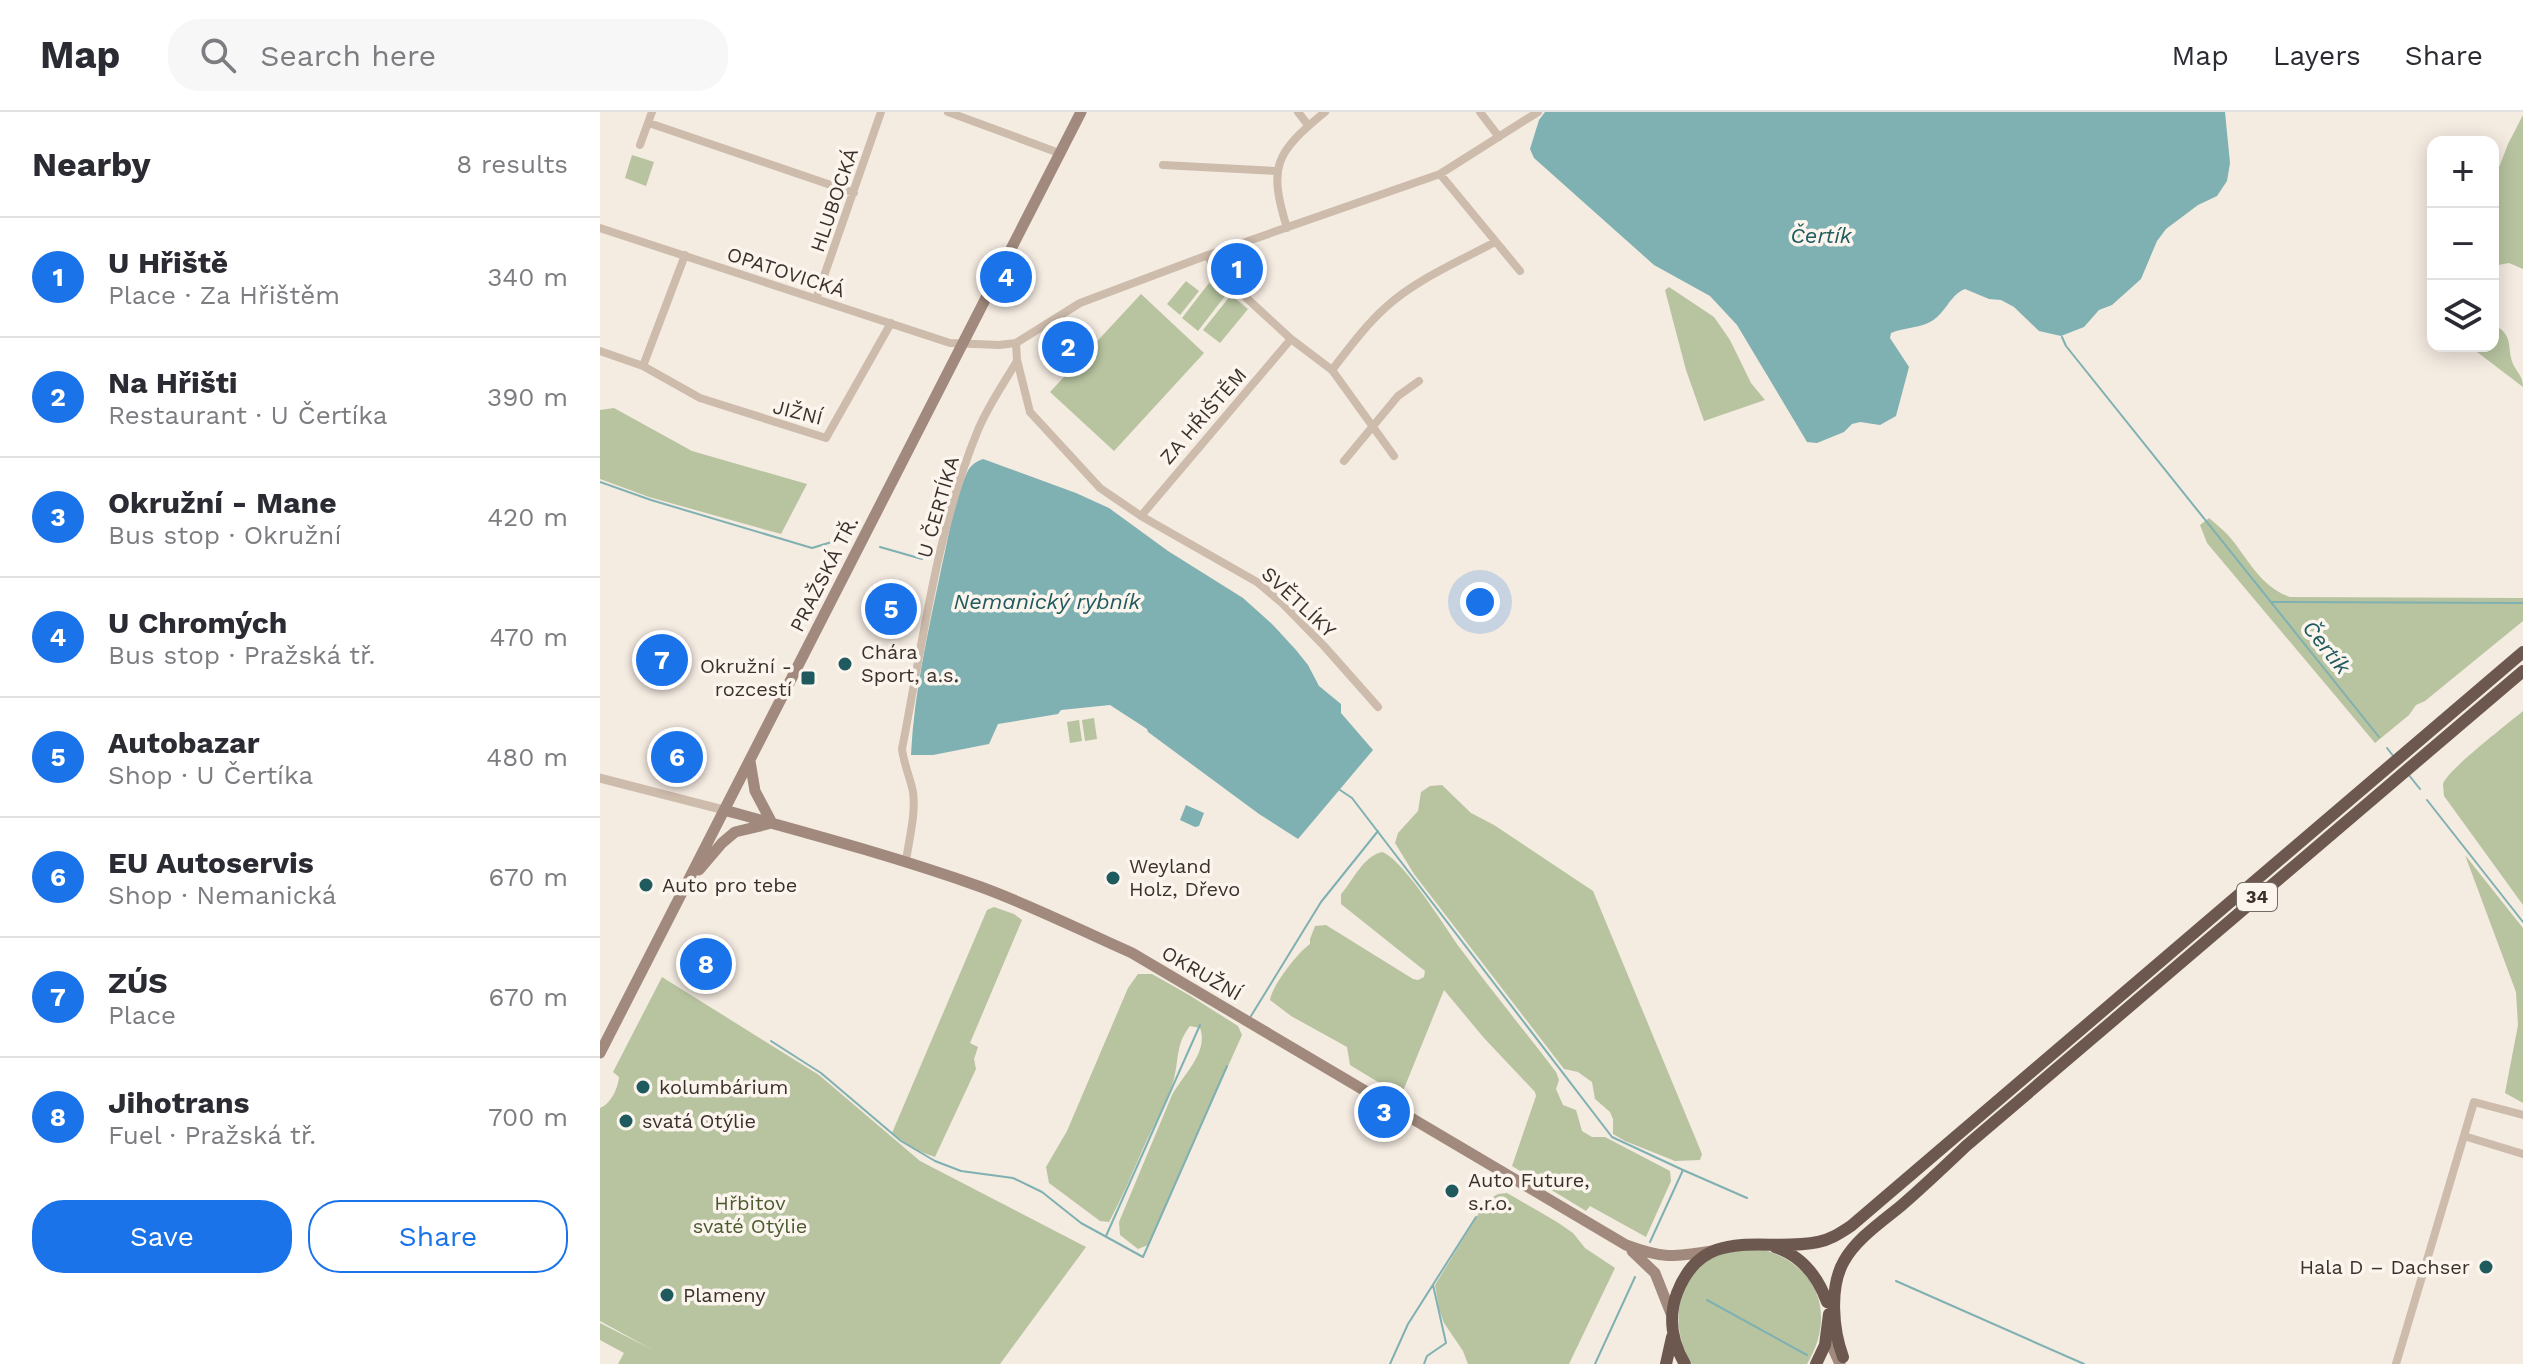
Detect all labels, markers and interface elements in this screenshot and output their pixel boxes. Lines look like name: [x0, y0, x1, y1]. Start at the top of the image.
search box: [168, 19, 728, 91]
text: Map: [40, 33, 120, 77]
icon: search: [196, 33, 240, 77]
text: Search here: [260, 38, 436, 73]
text: Map: [2172, 39, 2229, 72]
text: Layers: [2273, 39, 2361, 72]
text: Share: [2405, 39, 2483, 72]
map controls: [2427, 136, 2499, 352]
button: +: [2427, 136, 2499, 208]
text: Nearby: [32, 144, 151, 184]
street label: HLUBOCKÁ: [805, 145, 863, 255]
text: 8 results: [456, 149, 568, 179]
button: −: [2427, 208, 2499, 280]
water label: Čertík: [1790, 223, 1853, 248]
pin: 1: [1211, 239, 1263, 299]
street label: OPATOVICKÁ: [724, 242, 848, 302]
text: U Hřiště: [108, 245, 228, 280]
pin: 4: [980, 247, 1032, 307]
text: 1: [52, 262, 64, 292]
text: 340 m: [487, 262, 568, 292]
text: Place · Za Hřištěm: [108, 280, 340, 310]
button: layers: [2427, 280, 2499, 352]
pin: 2: [1042, 317, 1094, 377]
street label: ZA HŘIŠTĚM: [1155, 363, 1251, 469]
text: Na Hřišti: [108, 365, 238, 400]
text: 2: [50, 382, 66, 412]
text: 390 m: [487, 382, 568, 412]
street label: JIŽNÍ: [771, 394, 825, 430]
text: Restaurant · U Čertíka: [108, 400, 388, 430]
street label: U ČERTÍKA: [912, 453, 964, 561]
text: Okružní - Mane: [108, 485, 337, 520]
text: 3: [50, 502, 66, 532]
text: 420 m: [487, 502, 568, 532]
street label: PRAŽSKÁ TŘ.: [785, 512, 863, 636]
text: Bus stop · Okružní: [108, 520, 341, 550]
street label: SVĚTLÍKY: [1257, 562, 1342, 643]
pin: 5: [865, 579, 917, 639]
your location: [1460, 582, 1500, 622]
water label: Nemanický rybník: [954, 589, 1141, 614]
text: U Chromých: [108, 605, 287, 640]
water label: Čertík: [2297, 615, 2356, 680]
text: 4: [50, 622, 66, 652]
text: 470 m: [490, 622, 568, 652]
pin: 7: [636, 630, 688, 690]
text: Bus stop · Pražská tř.: [108, 640, 375, 670]
place label: Chára Sport, a.s.: [861, 640, 959, 687]
place label: Okružní - rozcestí: [700, 654, 792, 701]
marker: Chára Sport, a.s.: [836, 655, 854, 673]
marker: Okružní - rozcestí: [799, 669, 817, 687]
text: Autobazar: [108, 725, 260, 760]
pin: 6: [651, 727, 703, 787]
text: 5: [50, 742, 66, 772]
text: 480 m: [486, 742, 568, 772]
text: Shop · U Čertíka: [108, 760, 313, 790]
text: EU Autoservis: [108, 845, 314, 880]
place label: Weyland Holz, Dřevo: [1129, 854, 1240, 901]
text: 6: [50, 862, 66, 892]
text: 670 m: [489, 862, 568, 892]
marker: Weyland Holz, Dřevo: [1104, 869, 1122, 887]
place label: Auto pro tebe: [662, 873, 797, 897]
marker: Auto pro tebe: [637, 876, 655, 894]
text: Shop · Nemanická: [108, 880, 336, 910]
road number: 34: [2237, 883, 2277, 911]
pin: 8: [680, 934, 732, 994]
street label: OKRUŽNÍ: [1158, 940, 1246, 1006]
text: ZÚS: [108, 965, 168, 1000]
text: 7: [50, 982, 66, 1012]
text: 670 m: [489, 982, 568, 1012]
text: Place: [108, 1000, 176, 1030]
place label: kolumbárium: [659, 1075, 788, 1099]
marker: kolumbárium: [634, 1078, 652, 1096]
pin: 3: [1358, 1082, 1410, 1142]
text: Jihotrans: [108, 1085, 249, 1120]
text: 8: [50, 1102, 66, 1132]
text: 700 m: [488, 1102, 568, 1132]
place label: svatá Otýlie: [642, 1109, 756, 1133]
marker: svatá Otýlie: [617, 1112, 635, 1130]
text: Fuel · Pražská tř.: [108, 1120, 316, 1150]
place label: Auto Future, s.r.o.: [1468, 1168, 1590, 1215]
marker: Auto Future, s.r.o.: [1443, 1182, 1461, 1200]
park label: Hřbitov svaté Otýlie: [693, 1191, 807, 1238]
button: Save: [32, 1200, 292, 1273]
button: Share: [308, 1200, 568, 1273]
place label: Hala D – Dachser: [2299, 1255, 2470, 1279]
marker: Hala D – Dachser: [2477, 1258, 2495, 1276]
place label: Plameny: [683, 1283, 766, 1307]
marker: Plameny: [658, 1286, 676, 1304]

